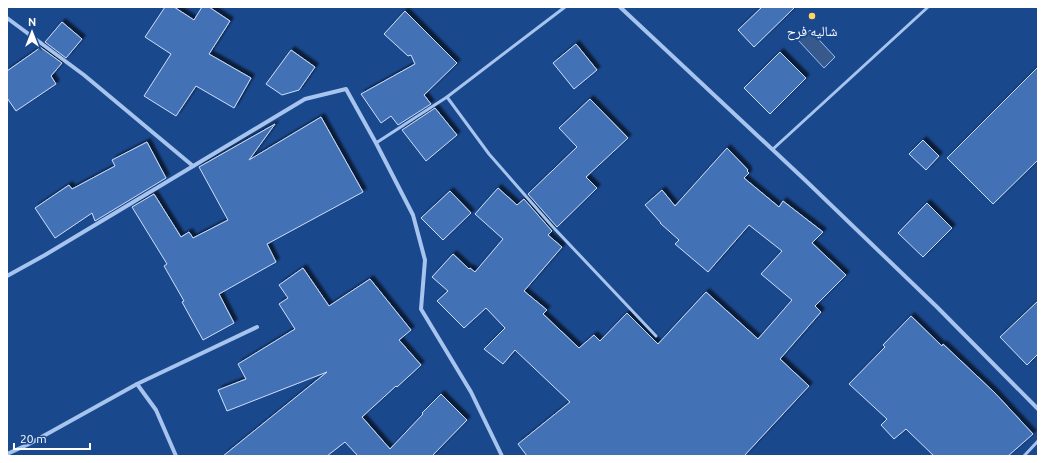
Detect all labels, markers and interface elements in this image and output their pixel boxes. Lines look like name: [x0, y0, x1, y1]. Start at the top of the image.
marker: شاليه فرح: [807, 11, 817, 21]
north arrow: [12, 12, 52, 52]
text: N: [28, 16, 36, 28]
place label: شاليه فرح: [787, 23, 837, 41]
scale bar: [14, 425, 90, 451]
text: 20 m: [20, 432, 47, 445]

